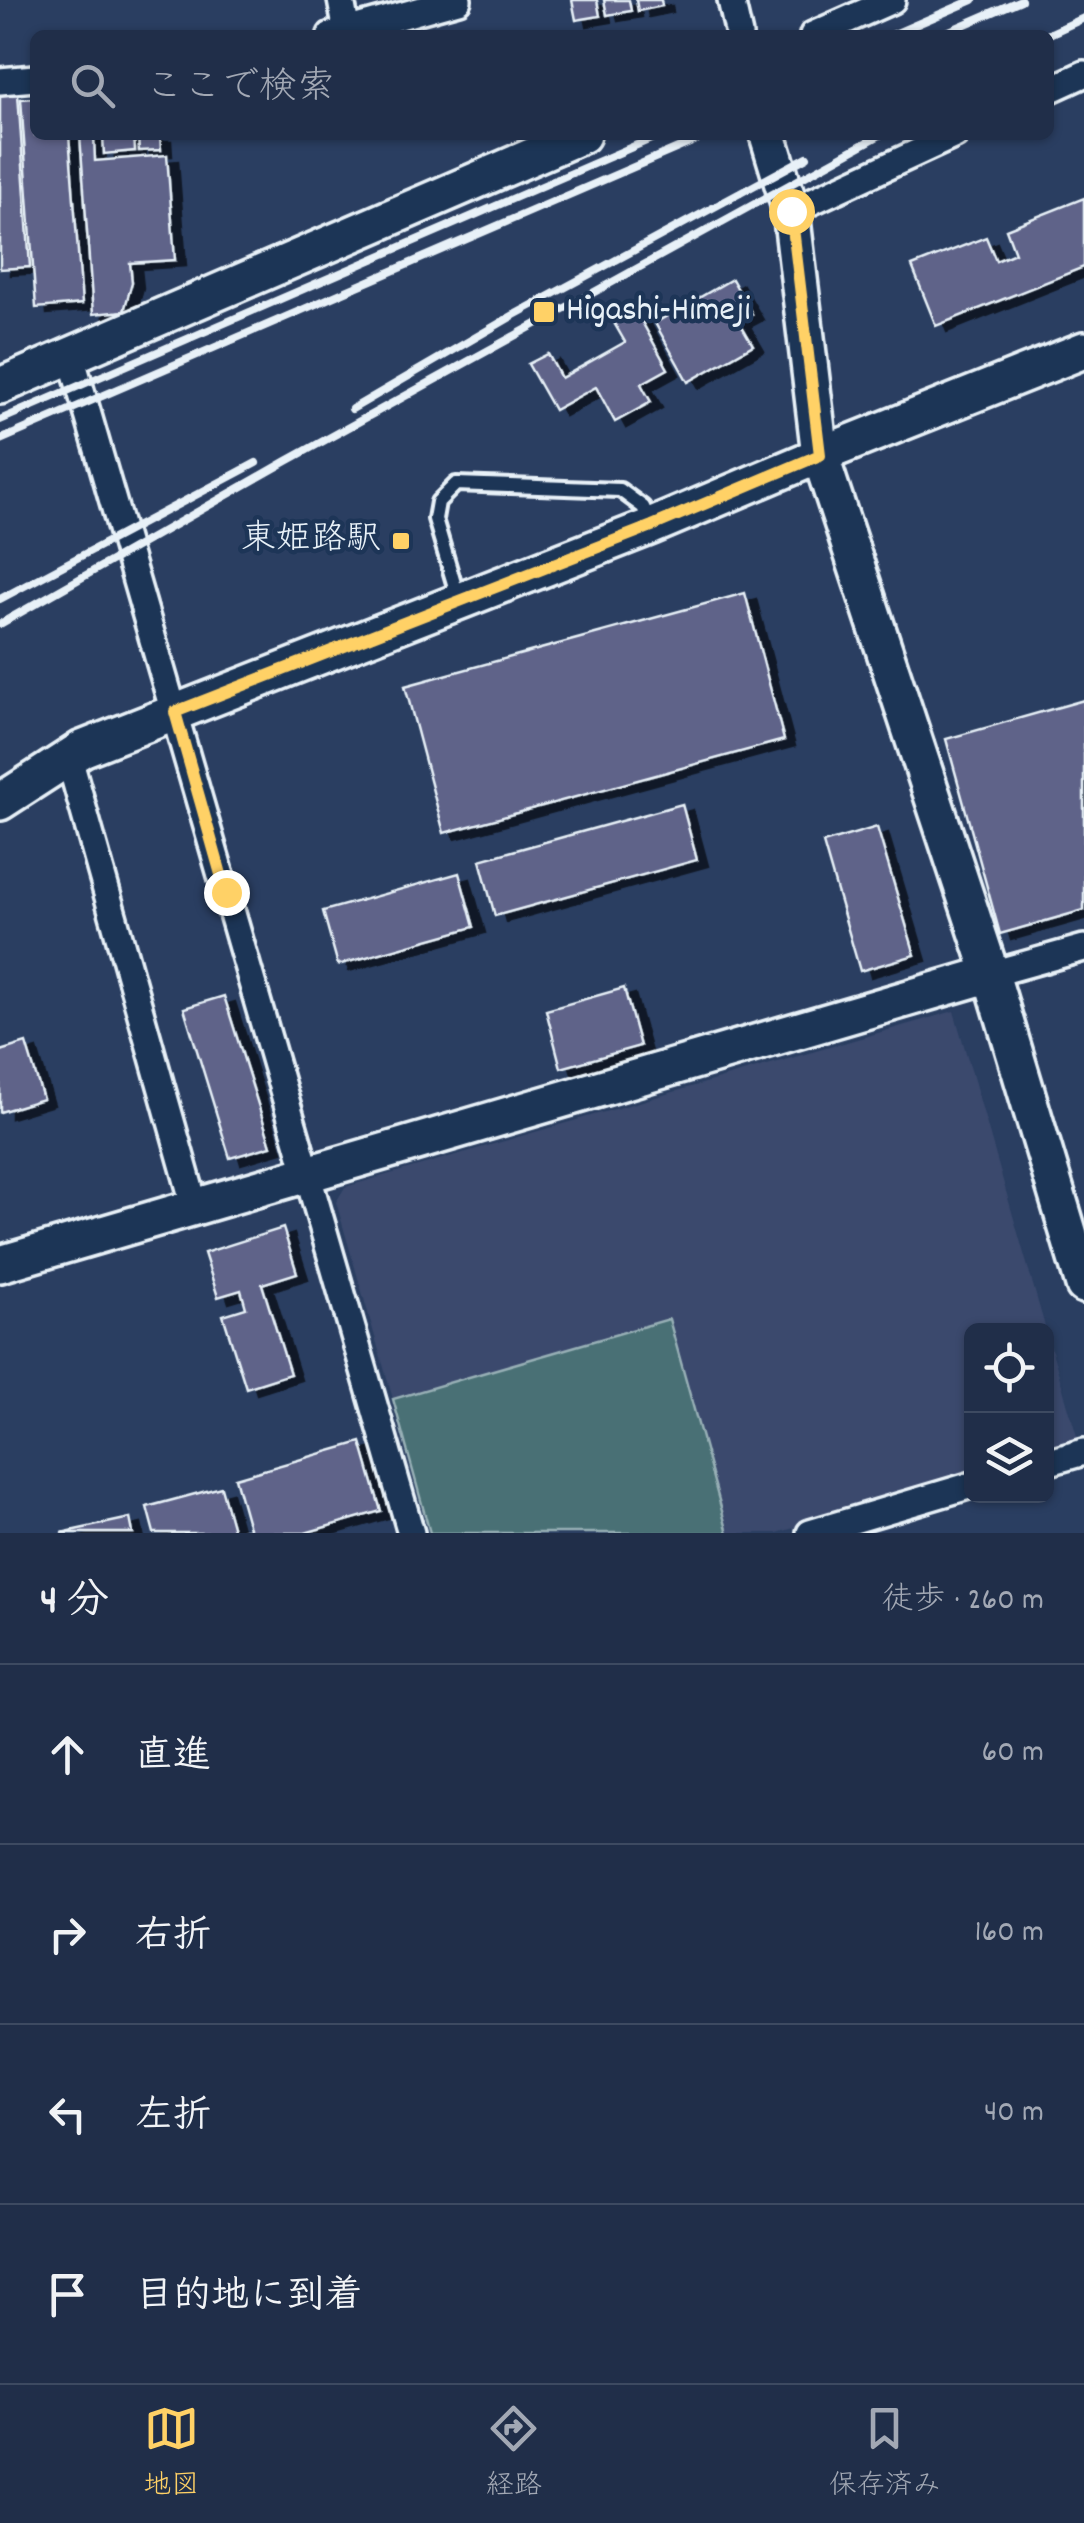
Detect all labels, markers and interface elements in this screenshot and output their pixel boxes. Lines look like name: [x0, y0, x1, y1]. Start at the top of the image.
search box: [30, 30, 1054, 140]
icon: search: [65, 58, 120, 113]
text: ここで検索: [145, 62, 335, 117]
route start: [769, 189, 815, 235]
place label: Higashi-Himeji: [566, 287, 751, 337]
marker: Higashi-Himeji: [531, 299, 557, 325]
place label: 東姫路駅: [241, 516, 381, 566]
marker: 東姫路駅: [390, 530, 412, 552]
route end: [204, 870, 250, 916]
map controls: [964, 1323, 1054, 1503]
button: locate: [964, 1323, 1054, 1413]
button: layers: [964, 1413, 1054, 1503]
text: 4 分: [40, 1574, 109, 1634]
text: 徒歩 · 260 m: [882, 1579, 1044, 1625]
icon: ahead: [40, 1727, 95, 1782]
text: 直進: [135, 1731, 211, 1786]
text: 60 m: [982, 1731, 1044, 1777]
icon: right: [40, 1907, 95, 1962]
text: 右折: [135, 1911, 211, 1966]
text: 160 m: [975, 1911, 1044, 1957]
icon: left: [40, 2087, 95, 2142]
text: 左折: [135, 2091, 211, 2146]
text: 40 m: [984, 2091, 1044, 2137]
icon: arrive: [40, 2267, 95, 2322]
text: 目的地に到着: [135, 2271, 363, 2326]
tab: 地図: [143, 2401, 199, 2508]
tab: 経路: [486, 2401, 542, 2508]
tab: 保存済み: [829, 2401, 941, 2508]

